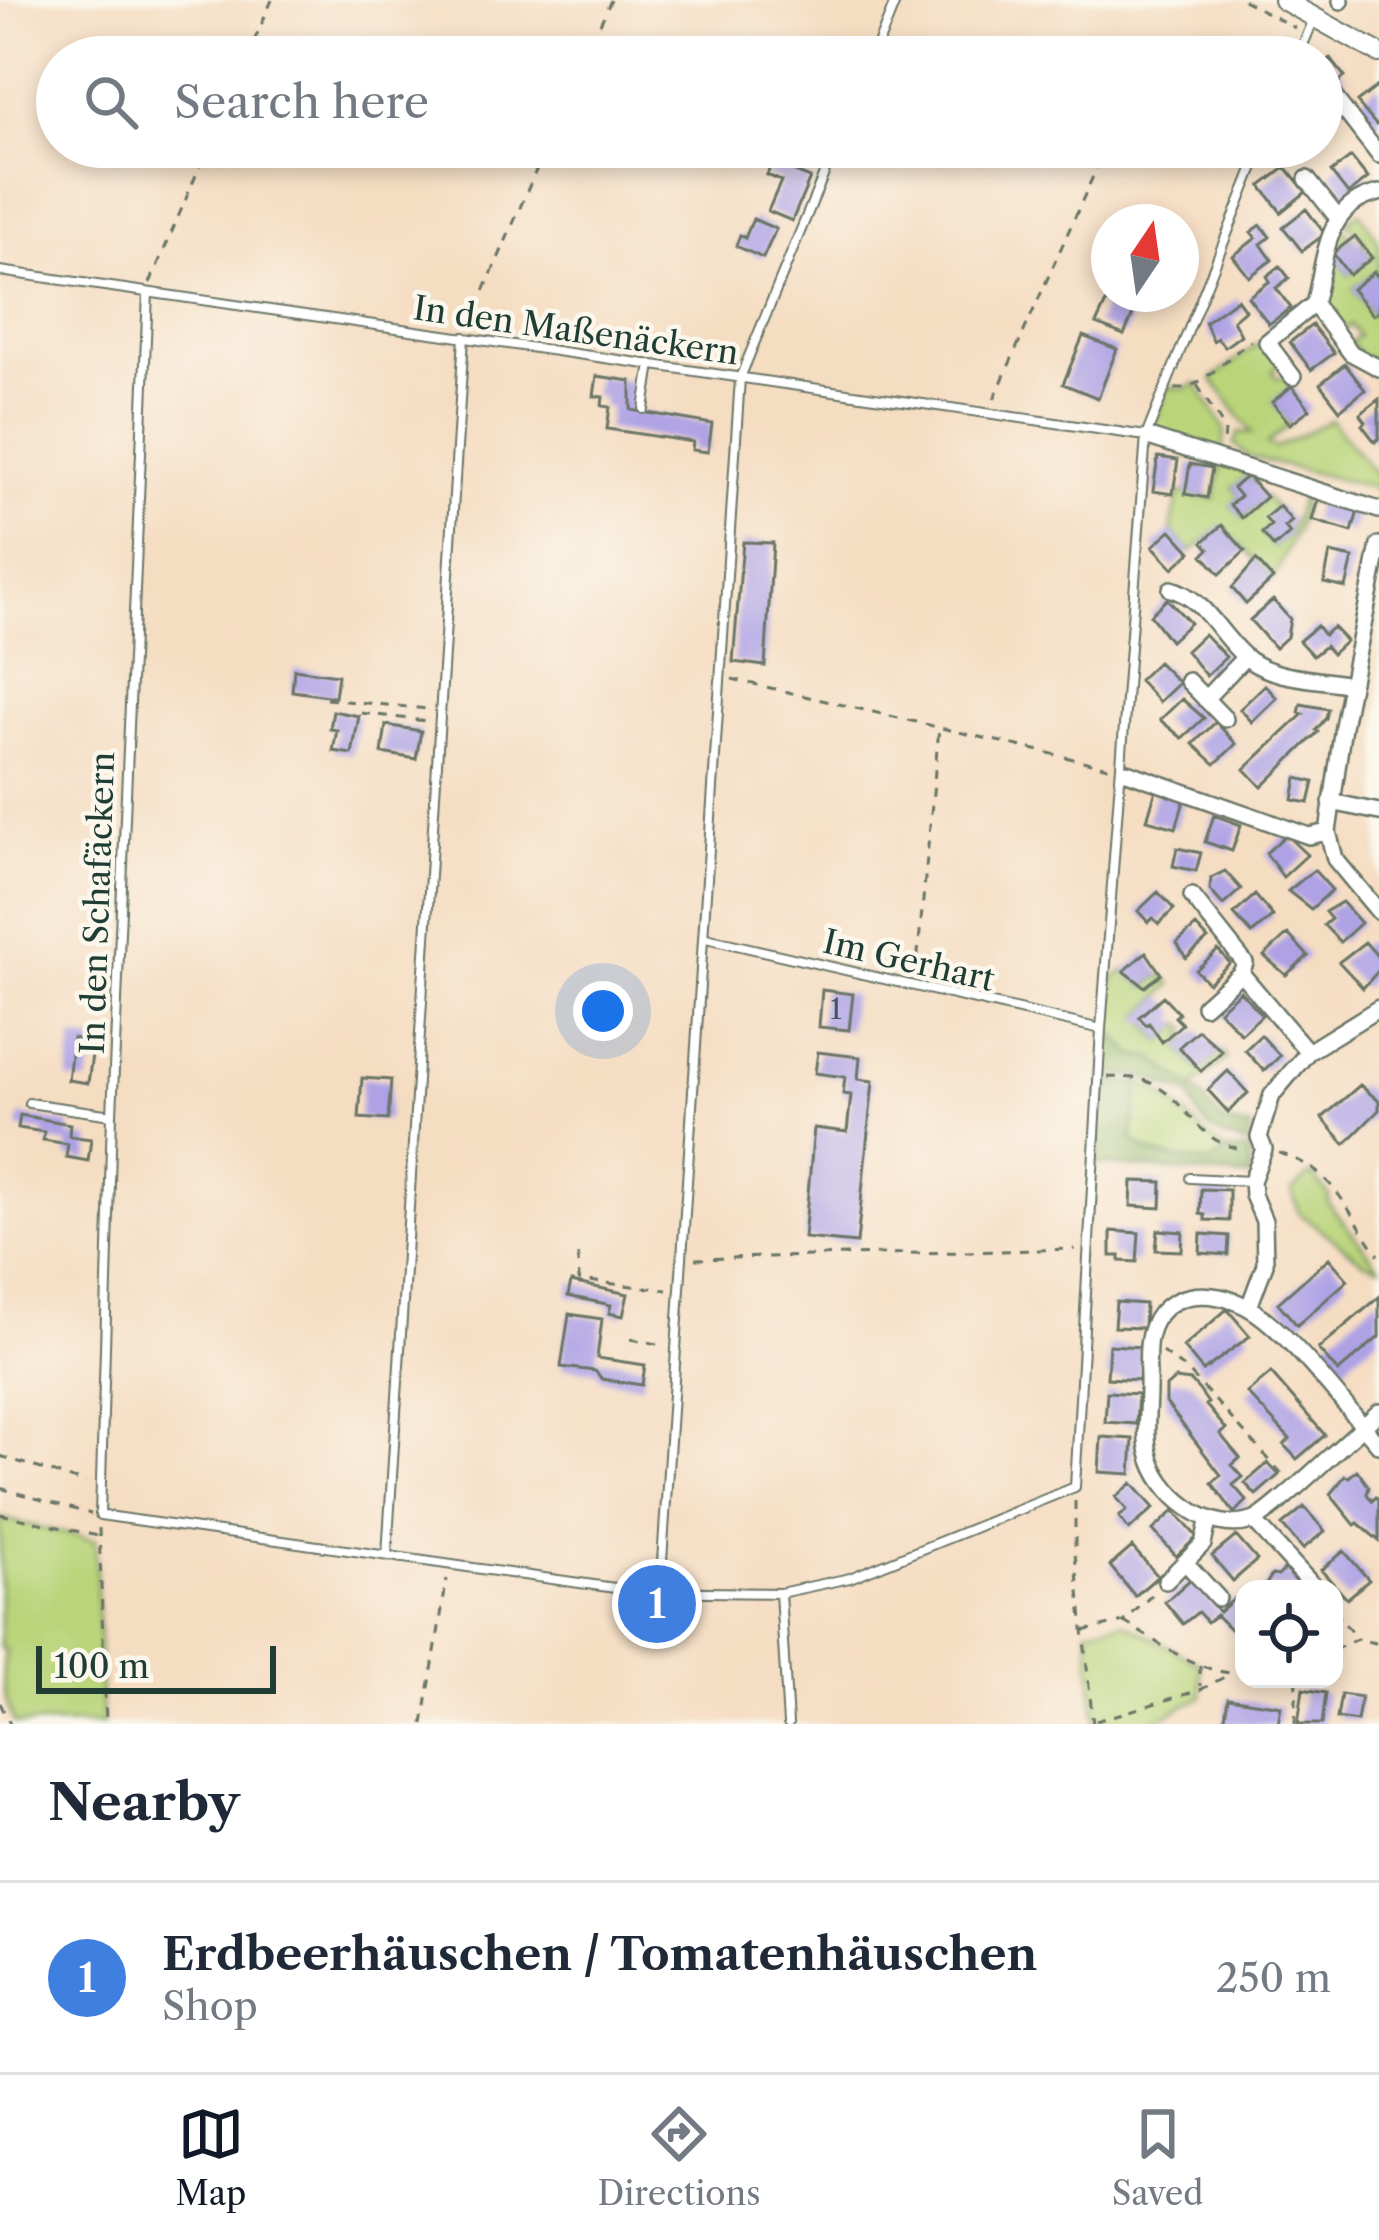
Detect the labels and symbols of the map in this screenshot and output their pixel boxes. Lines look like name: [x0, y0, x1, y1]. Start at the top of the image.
north arrow: [1091, 204, 1199, 312]
street label: In den Maßenäckern: [411, 287, 741, 374]
street label: In den Schafäckern: [72, 751, 123, 1055]
street label: Im Gerhart: [819, 921, 999, 1000]
your location: [573, 981, 633, 1041]
house number: 1: [830, 993, 842, 1026]
pin: 1: [618, 1559, 696, 1649]
scale bar: [36, 1640, 276, 1693]

